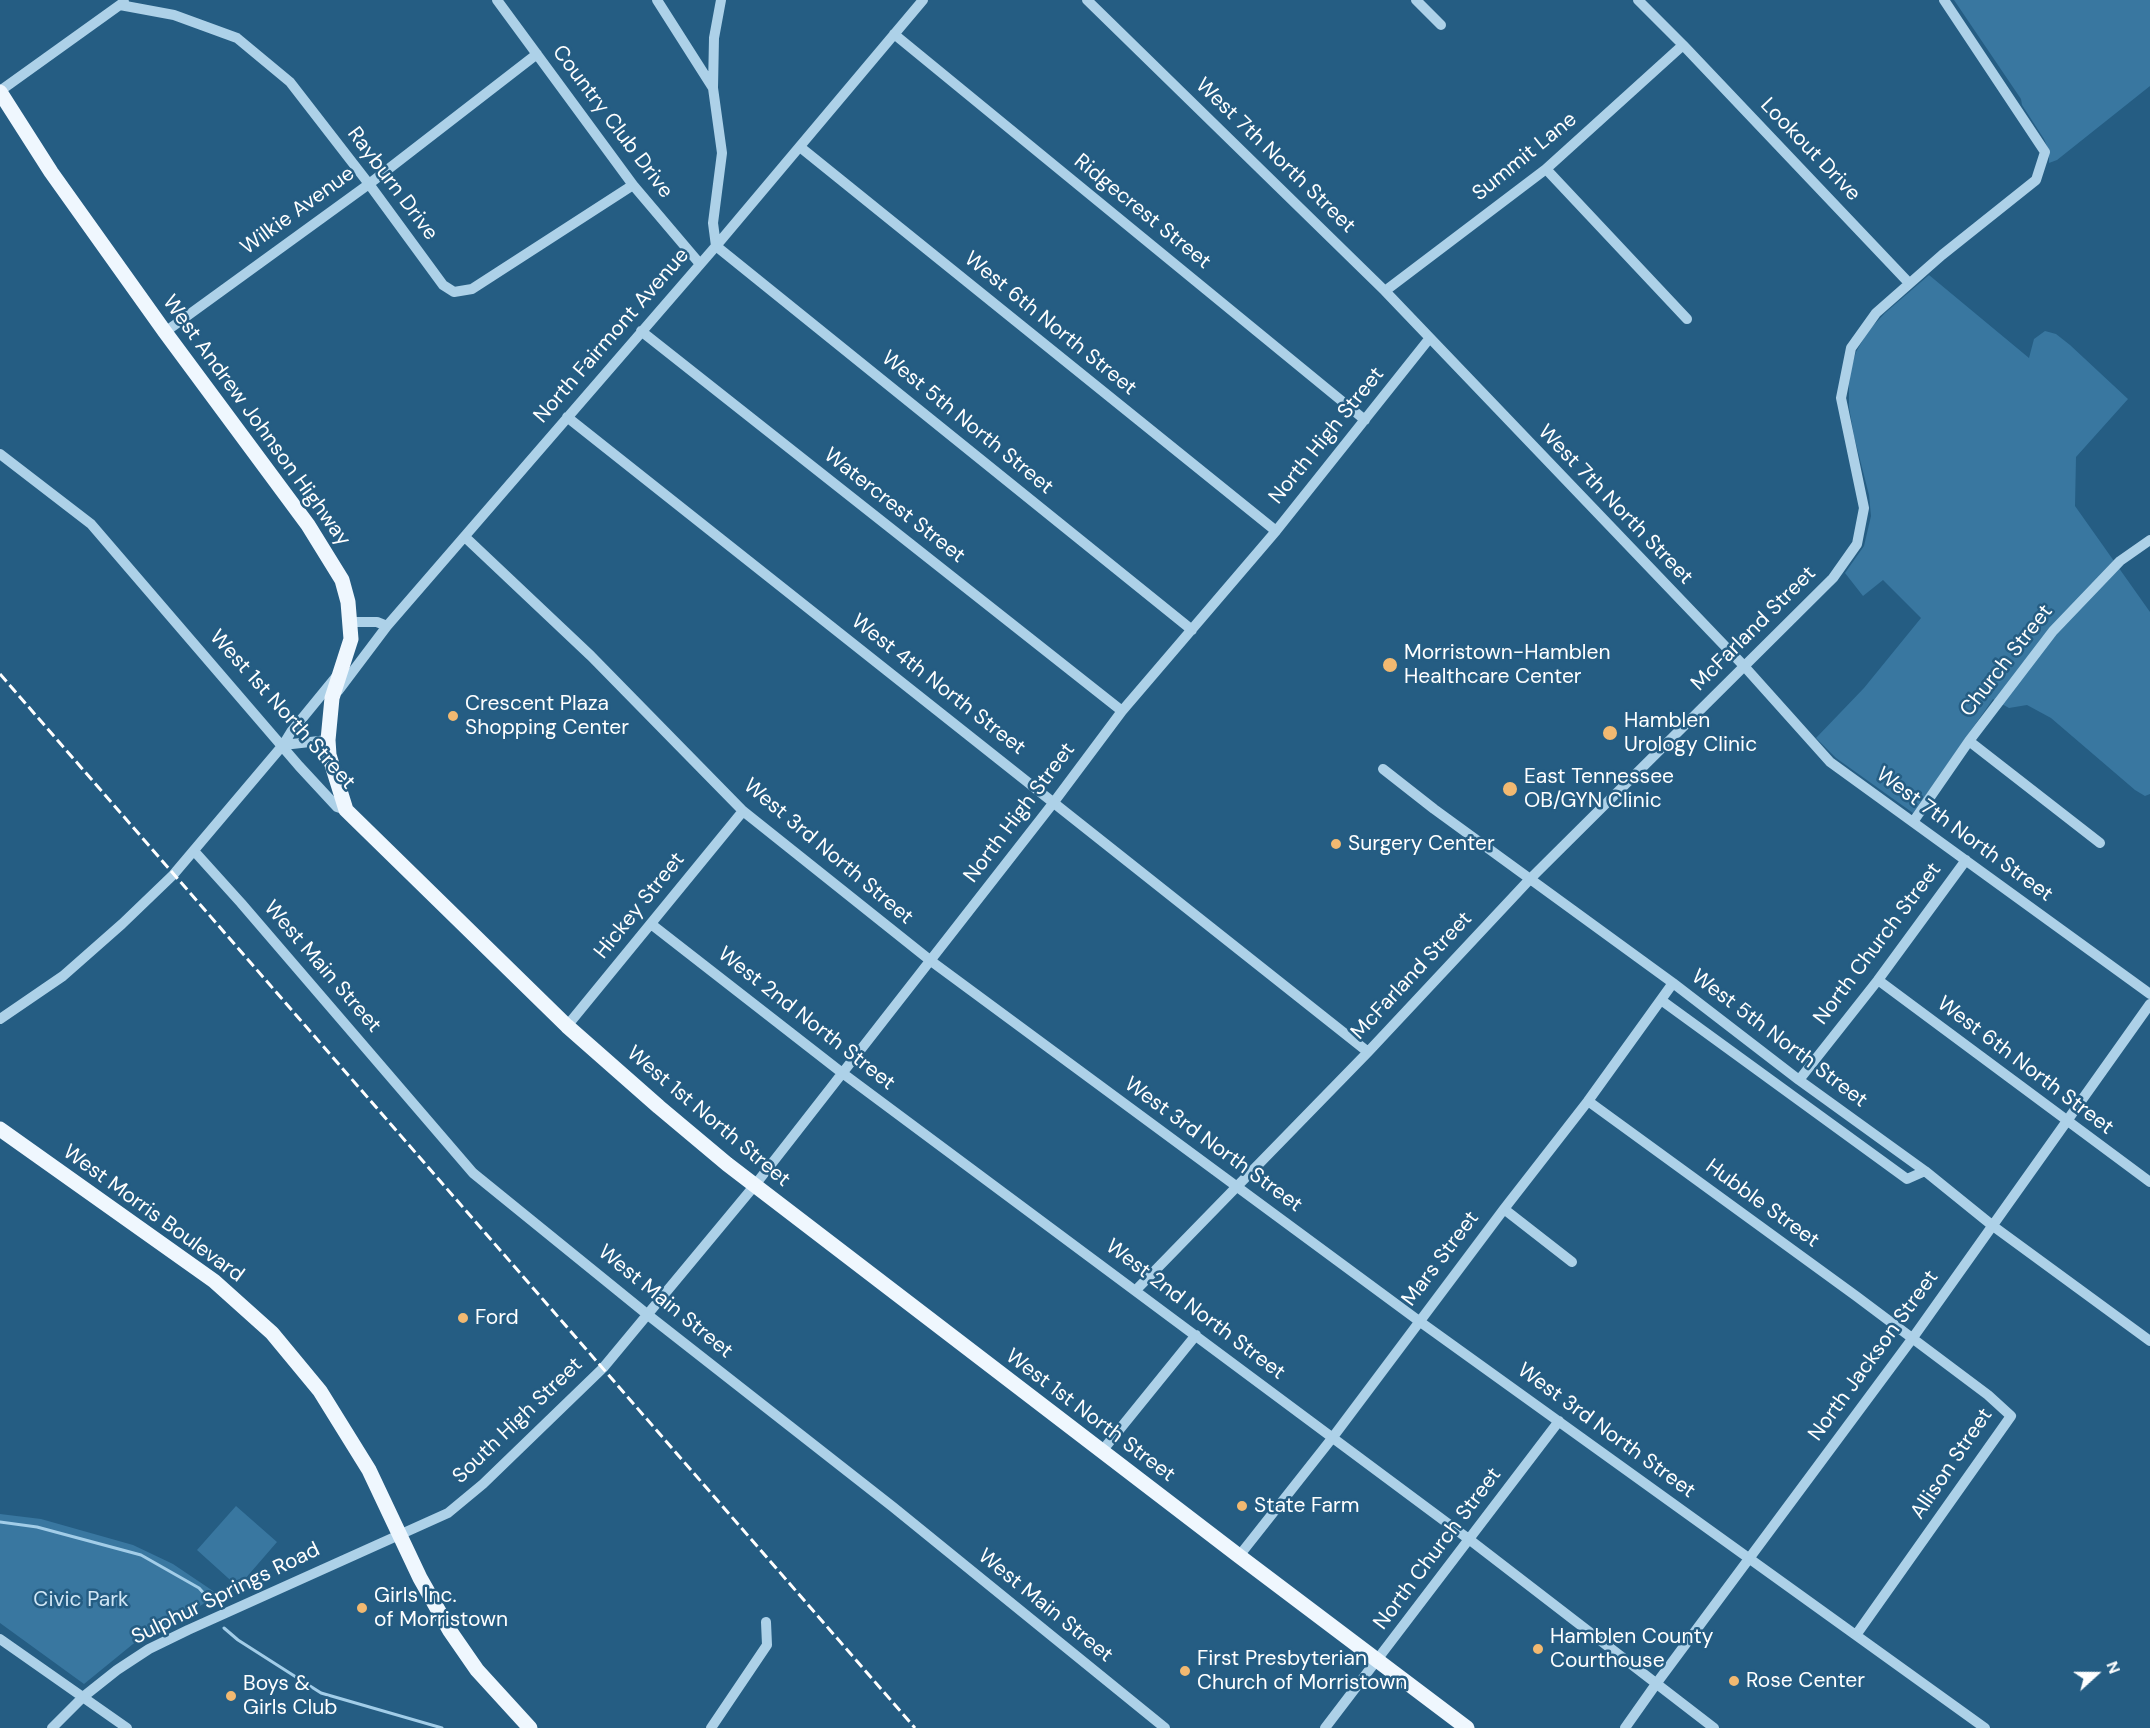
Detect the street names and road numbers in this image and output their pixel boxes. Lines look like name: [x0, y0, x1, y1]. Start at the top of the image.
street label: Country Club Drive: [546, 41, 678, 203]
street label: West 7th North Street: [1190, 73, 1360, 239]
street label: Lookout Drive: [1755, 93, 1865, 207]
street label: Summit Lane: [1468, 107, 1582, 207]
street label: Rayburn Drive: [341, 122, 443, 246]
street label: Ridgecrest Street: [1069, 149, 1215, 275]
street label: Wilkie Avenue: [236, 161, 360, 261]
street label: North Fairmont Avenue: [529, 243, 695, 429]
street label: West 6th North Street: [959, 247, 1141, 401]
street label: West Andrew Johnson Highway: [156, 291, 356, 551]
street label: West 5th North Street: [876, 346, 1058, 500]
street label: North High Street: [1264, 362, 1390, 510]
street label: West 7th North Street: [1532, 420, 1698, 590]
street label: Watercrest Street: [818, 443, 970, 569]
street label: McFarland Street: [1686, 561, 1822, 697]
street label: Church Street: [1955, 600, 2059, 722]
street label: West 4th North Street: [846, 609, 1030, 761]
street label: West 1st North Street: [204, 625, 360, 795]
street label: North High Street: [959, 738, 1081, 888]
street label: West 7th North Street: [1871, 762, 2057, 908]
street label: West 3rd North Street: [738, 774, 918, 930]
street label: Hickey Street: [589, 848, 691, 964]
street label: North Church Street: [1809, 858, 1947, 1030]
street label: West Main Street: [258, 896, 386, 1038]
street label: McFarland Street: [1346, 907, 1478, 1045]
street label: West 2nd North Street: [712, 942, 900, 1096]
street label: West 5th North Street: [1686, 965, 1872, 1113]
street label: West 6th North Street: [1932, 991, 2118, 1141]
street label: West 1st North Street: [621, 1041, 795, 1193]
street label: West 3rd North Street: [1119, 1072, 1307, 1218]
street label: West Morris Boulevard: [58, 1140, 248, 1288]
street label: Hubble Street: [1700, 1154, 1824, 1254]
street label: Mars Street: [1397, 1206, 1485, 1312]
street label: West 2nd North Street: [1100, 1234, 1290, 1386]
street label: West Main Street: [592, 1240, 738, 1364]
street label: North Jackson Street: [1804, 1266, 1944, 1446]
street label: West 1st North Street: [1000, 1344, 1180, 1488]
street label: South High Street: [448, 1353, 588, 1489]
street label: West 3rd North Street: [1512, 1358, 1700, 1504]
street label: Allison Street: [1906, 1404, 1998, 1524]
street label: North Church Street: [1369, 1463, 1507, 1635]
street label: Sulphur Springs Road: [128, 1537, 324, 1651]
street label: West Main Street: [972, 1544, 1118, 1668]

